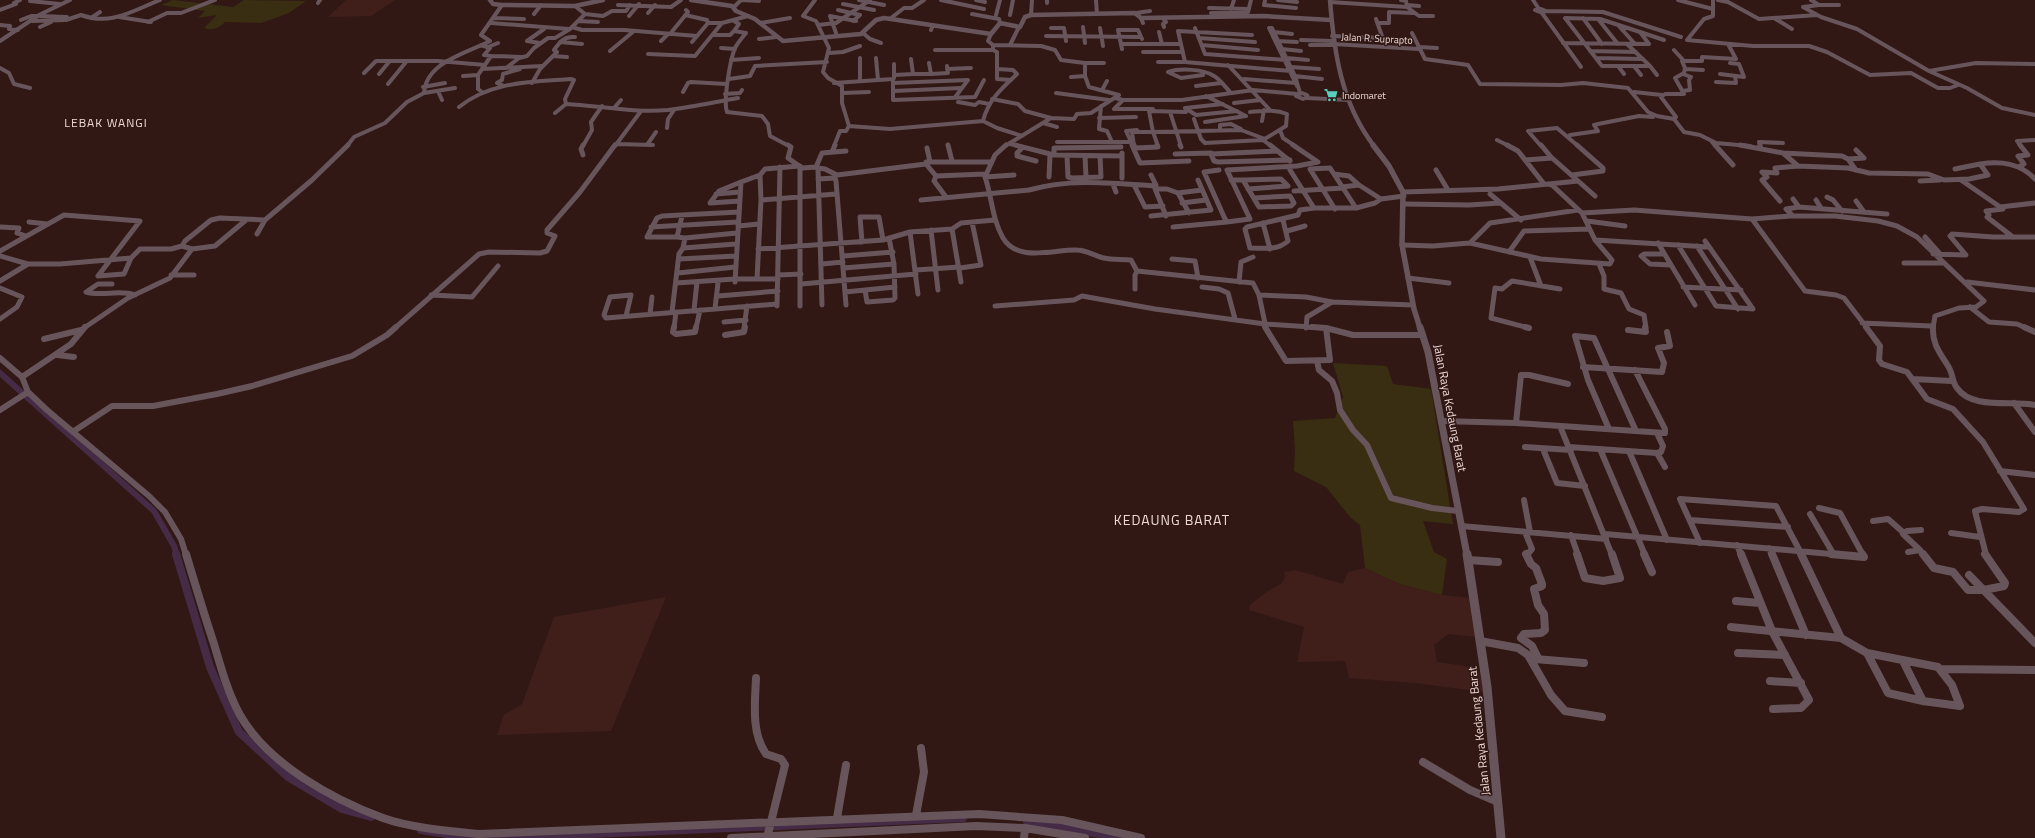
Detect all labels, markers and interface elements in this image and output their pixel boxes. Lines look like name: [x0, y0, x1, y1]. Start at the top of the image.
street label: Jalan R. Suprapto: [1341, 29, 1413, 48]
supermarket icon: Indomaret: [1323, 87, 1339, 103]
place label: Indomaret: [1342, 88, 1386, 103]
district label: LEBAK WANGI: [64, 113, 148, 132]
street label: Jalan Raya Kedaung Barat: [1429, 343, 1472, 474]
district label: KEDAUNG BARAT: [1114, 509, 1230, 530]
street label: Jalan Raya Kedaung Barat: [1462, 665, 1495, 796]

